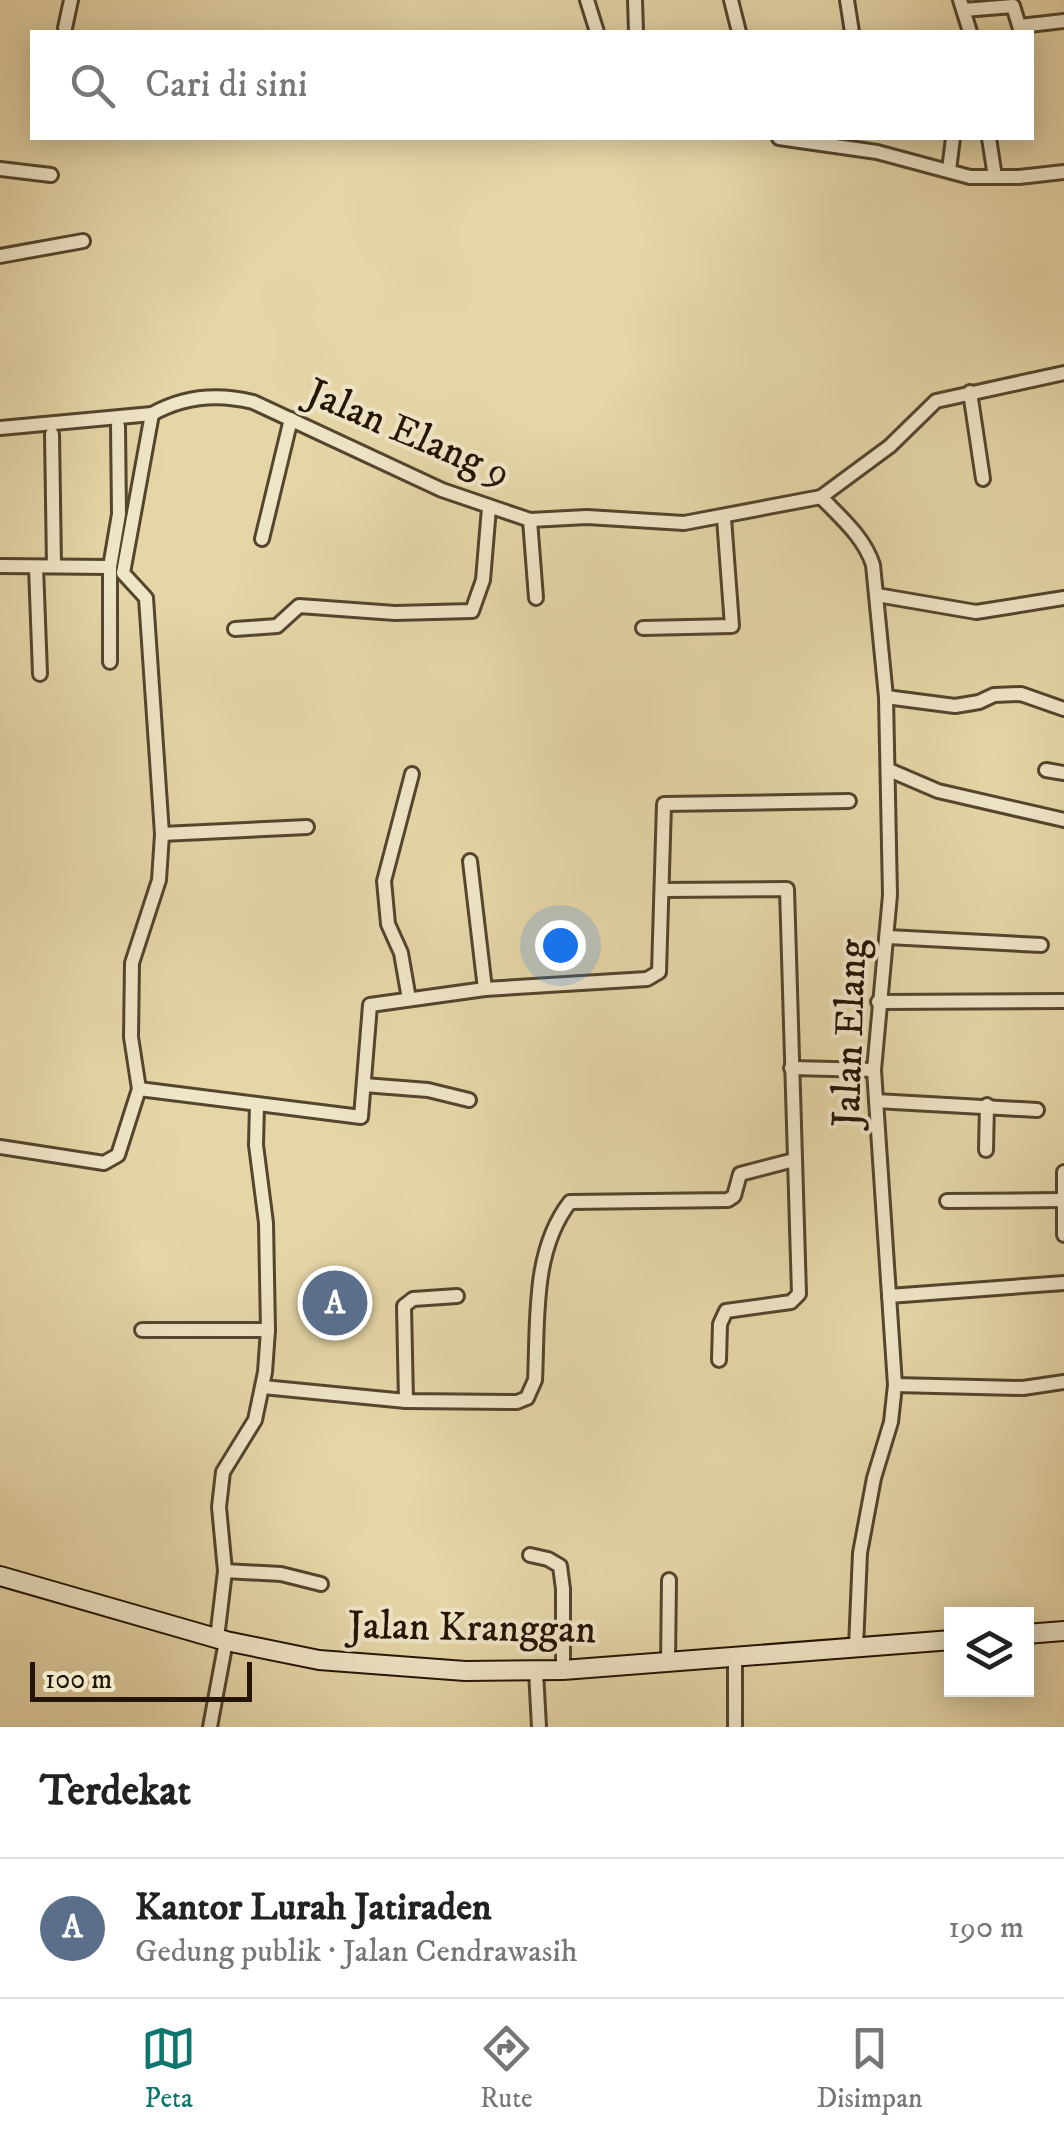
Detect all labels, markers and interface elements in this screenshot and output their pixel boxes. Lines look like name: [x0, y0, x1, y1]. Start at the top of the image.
search box: [30, 30, 1034, 140]
icon: search: [65, 58, 120, 113]
text: Cari di sini: [145, 61, 308, 109]
street label: Jalan Elang 9: [295, 367, 518, 499]
your location: [535, 920, 586, 971]
street label: Jalan Elang: [823, 938, 879, 1132]
pin: A: [302, 1266, 368, 1340]
street label: Jalan Kranggan: [343, 1602, 597, 1656]
map controls: [944, 1607, 1034, 1697]
button: layers: [944, 1607, 1034, 1697]
scale bar: [30, 1657, 252, 1702]
text: 100 m: [45, 1662, 112, 1697]
text: Terdekat: [40, 1766, 191, 1818]
text: Kantor Lurah Jatiraden: [135, 1884, 492, 1932]
text: A: [62, 1908, 83, 1948]
text: 190 m: [948, 1908, 1024, 1948]
text: Gedung publik · Jalan Cendrawasih: [135, 1932, 577, 1972]
tab: Peta: [141, 2021, 196, 2116]
tab: Rute: [479, 2021, 534, 2116]
tab: Disimpan: [816, 2021, 923, 2116]

